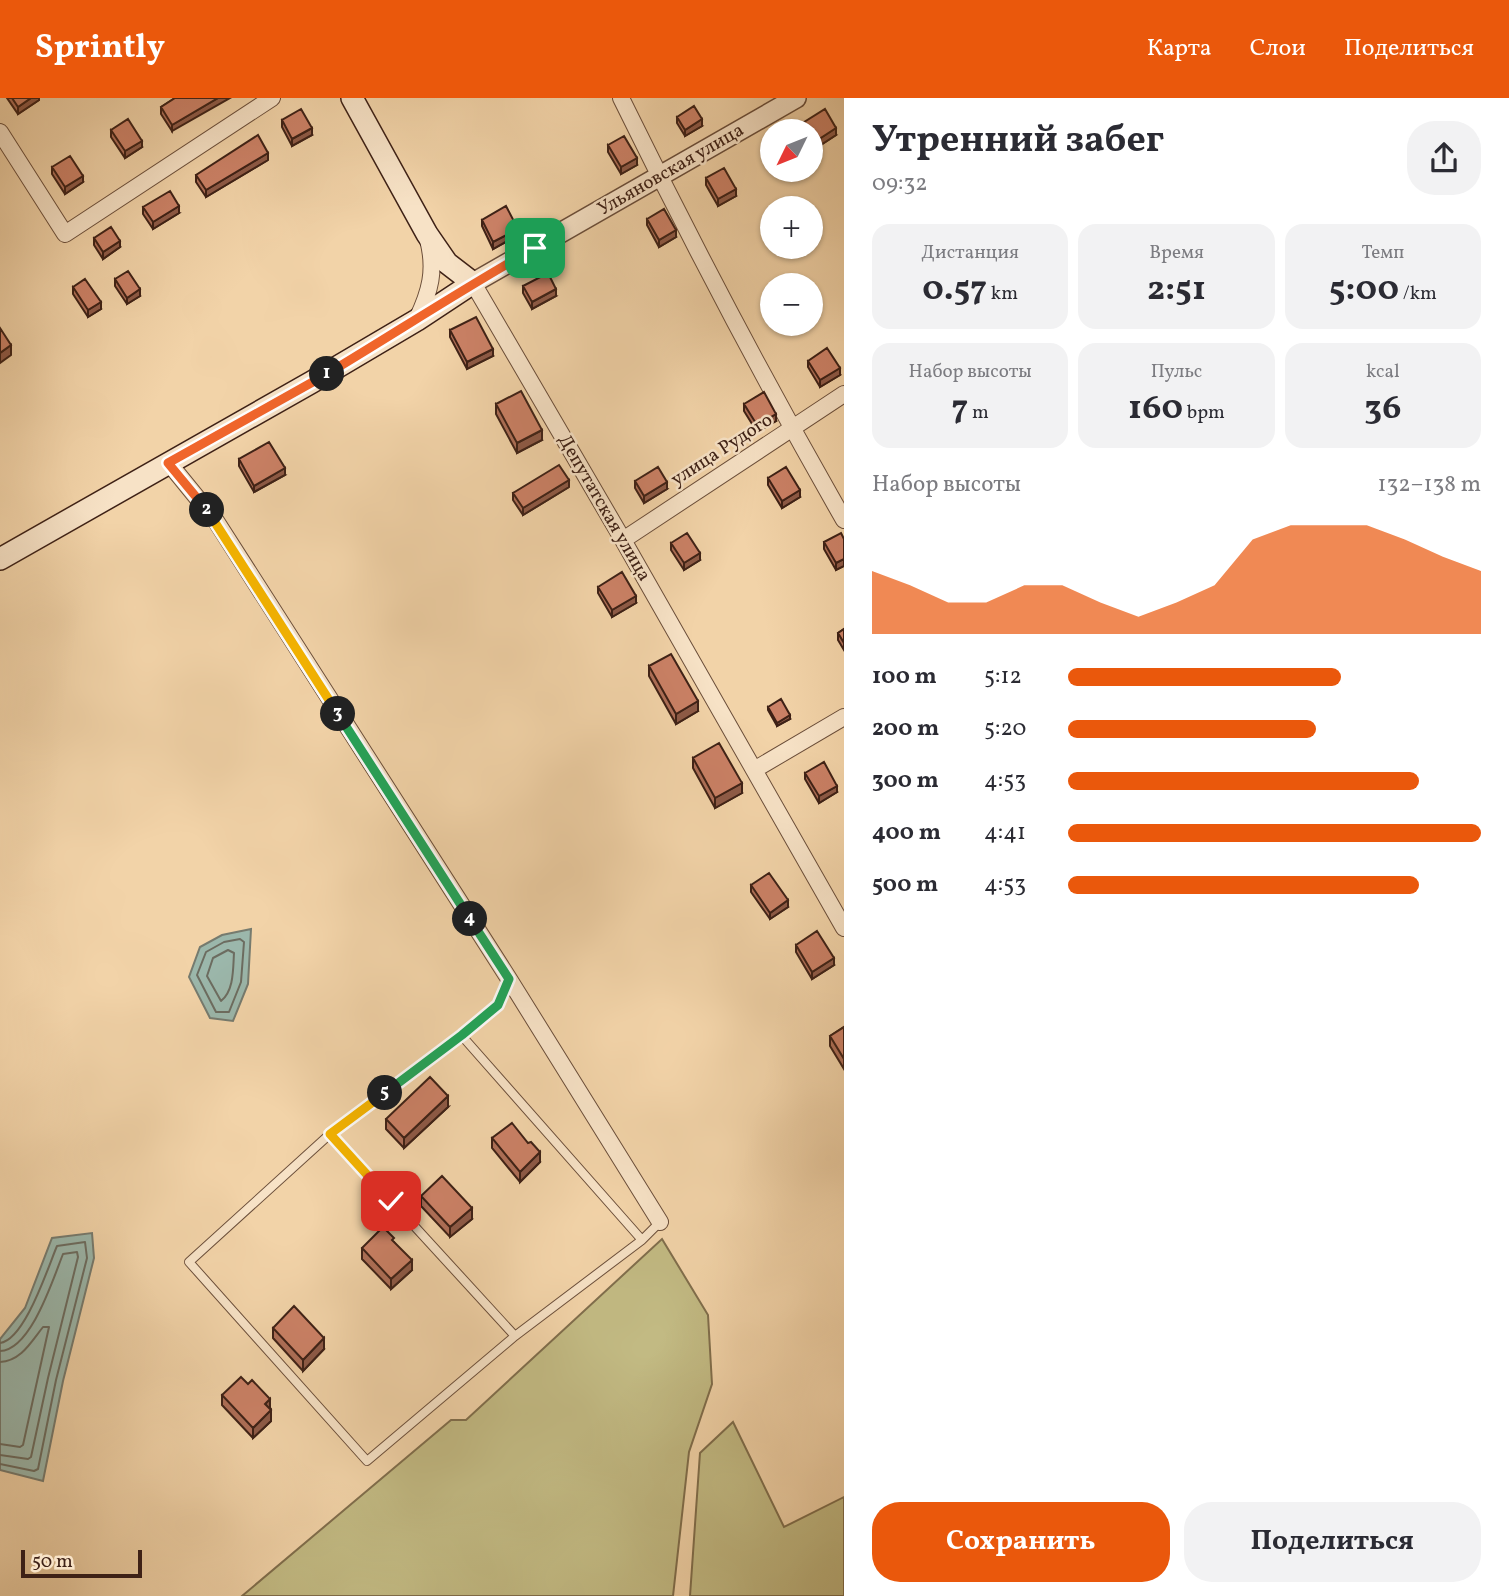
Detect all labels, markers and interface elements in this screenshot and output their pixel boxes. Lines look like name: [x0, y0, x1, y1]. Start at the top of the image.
text: Sprintly: [35, 26, 165, 72]
text: Карта: [1147, 32, 1212, 66]
text: Слои: [1250, 32, 1306, 66]
text: Поделиться: [1344, 32, 1474, 66]
text: Утренний забег: [872, 115, 1164, 168]
street label: Ульяновская улица: [593, 117, 749, 223]
north arrow: [760, 119, 822, 182]
map controls: [760, 119, 823, 336]
button: share: [1407, 121, 1481, 195]
text: 09:32: [872, 168, 928, 200]
button: +: [760, 196, 823, 259]
pin: [505, 218, 565, 278]
icon: arrive: [516, 229, 554, 267]
text: Дистанция: [921, 240, 1019, 266]
text: Время: [1149, 240, 1204, 266]
text: Темп: [1361, 240, 1404, 266]
text: 0.57: [922, 266, 987, 314]
text: 2:51: [1147, 266, 1206, 314]
text: 5:00: [1329, 266, 1399, 314]
button: −: [760, 273, 823, 336]
text: km: [987, 281, 1018, 307]
text: /km: [1399, 281, 1437, 307]
pin: 1: [310, 356, 344, 392]
text: Набор высоты: [909, 359, 1032, 385]
text: Пульс: [1151, 359, 1202, 385]
text: kcal: [1366, 359, 1400, 385]
text: 1: [323, 360, 330, 386]
text: 7: [951, 385, 968, 433]
text: 160: [1128, 385, 1183, 433]
text: 36: [1364, 385, 1401, 433]
text: m: [968, 400, 989, 426]
text: bpm: [1183, 400, 1225, 426]
street label: улица Рудого: [666, 407, 778, 493]
street label: Депутатская улица: [551, 430, 657, 586]
text: Набор высоты: [872, 469, 1021, 501]
text: 132–138 m: [1378, 469, 1481, 501]
pin: 2: [190, 492, 224, 528]
text: 2: [202, 496, 211, 522]
text: 100 m: [872, 661, 937, 693]
text: 5:12: [984, 661, 1022, 693]
pin: 3: [320, 696, 356, 732]
text: 3: [333, 700, 342, 726]
text: 200 m: [872, 713, 939, 745]
text: 5:20: [984, 713, 1026, 745]
text: 300 m: [872, 765, 939, 797]
text: 4:53: [984, 765, 1026, 797]
text: 400 m: [872, 817, 941, 849]
text: 4:41: [984, 817, 1026, 849]
text: 500 m: [872, 869, 938, 901]
text: 4:53: [984, 869, 1026, 901]
pin: 4: [452, 902, 488, 936]
text: 4: [464, 905, 475, 931]
pin: 5: [368, 1076, 402, 1110]
text: 5: [380, 1079, 389, 1105]
pin: [361, 1171, 421, 1231]
icon: check: [372, 1182, 410, 1220]
button: Сохранить: [872, 1502, 1170, 1582]
button: Поделиться: [1184, 1502, 1481, 1582]
scale bar: [21, 1547, 142, 1579]
text: 50 m: [32, 1549, 73, 1575]

